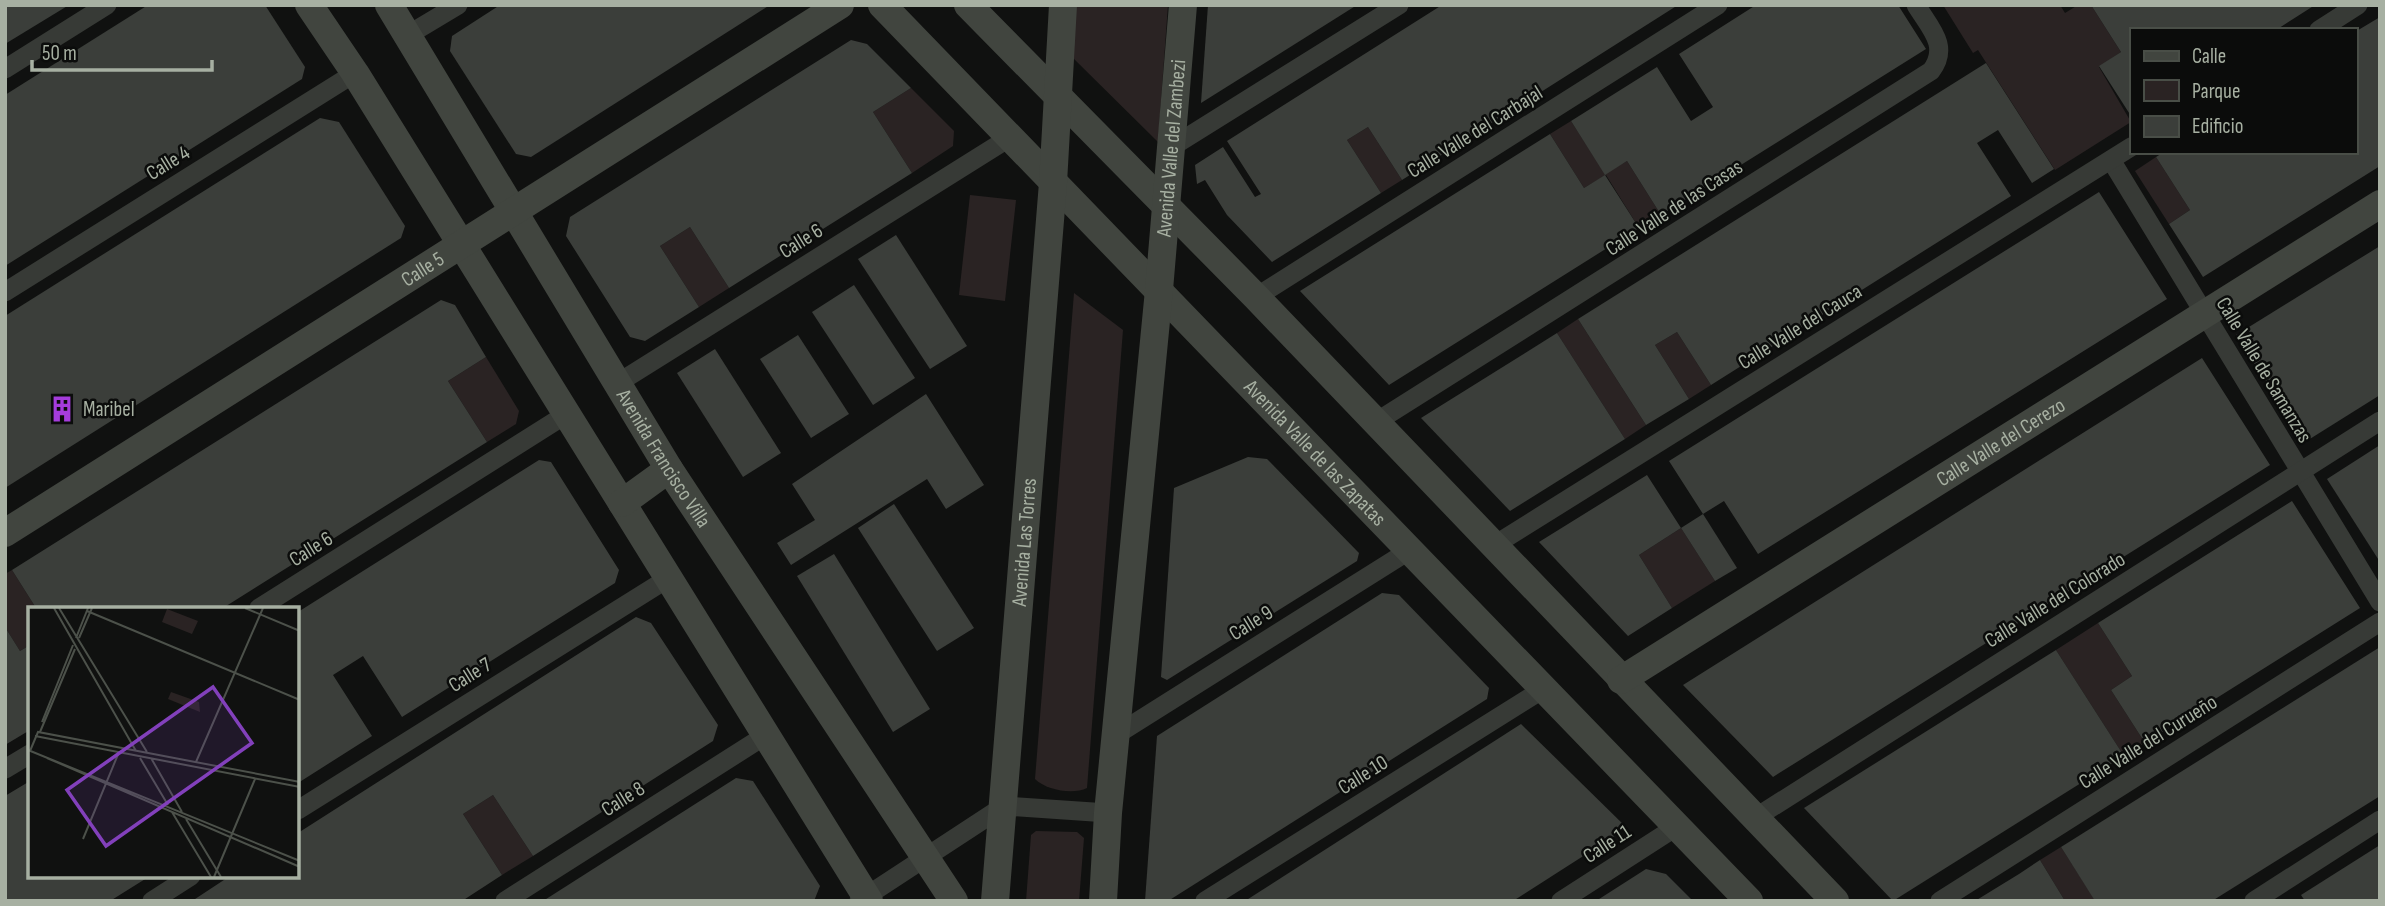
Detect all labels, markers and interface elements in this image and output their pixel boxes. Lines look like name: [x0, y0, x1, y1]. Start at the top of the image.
scale bar: [32, 28, 212, 72]
legend: [2130, 28, 2357, 154]
text: 50 m: [42, 41, 77, 66]
text: Calle: [2192, 44, 2226, 69]
street label: Avenida Valle del Zambezi: [1151, 58, 1191, 239]
text: Parque: [2192, 79, 2240, 104]
street label: Calle Valle del Carbajal: [1403, 80, 1547, 184]
text: Edificio: [2192, 114, 2243, 139]
street label: Calle 4: [142, 140, 194, 186]
street label: Calle Valle de las Casas: [1601, 154, 1747, 262]
street label: Calle 6: [775, 218, 827, 264]
street label: Calle 5: [396, 246, 449, 292]
street label: Calle Valle del Cauca: [1733, 279, 1867, 375]
street label: Calle Valle de Samanzas: [2211, 293, 2317, 447]
street label: Avenida Valle de las Zapatas: [1238, 374, 1392, 531]
street label: Avenida Francisco Villa: [611, 384, 717, 532]
street label: Calle Valle del Cerezo: [1932, 392, 2069, 492]
building icon: Maribel: [47, 394, 77, 424]
place label: Maribel: [83, 397, 135, 422]
street label: Avenida Las Torres: [1006, 477, 1042, 608]
street label: Calle 6: [285, 526, 337, 572]
street label: Calle Valle del Colorado: [1980, 547, 2130, 653]
street label: Calle 9: [1225, 600, 1277, 646]
inset map: [28, 607, 299, 878]
street label: Calle 7: [444, 652, 497, 698]
street label: Calle Valle del Curueño: [2074, 689, 2222, 795]
street label: Calle 10: [1333, 750, 1393, 800]
street label: Calle 8: [597, 776, 649, 822]
street label: Calle 11: [1578, 819, 1636, 869]

